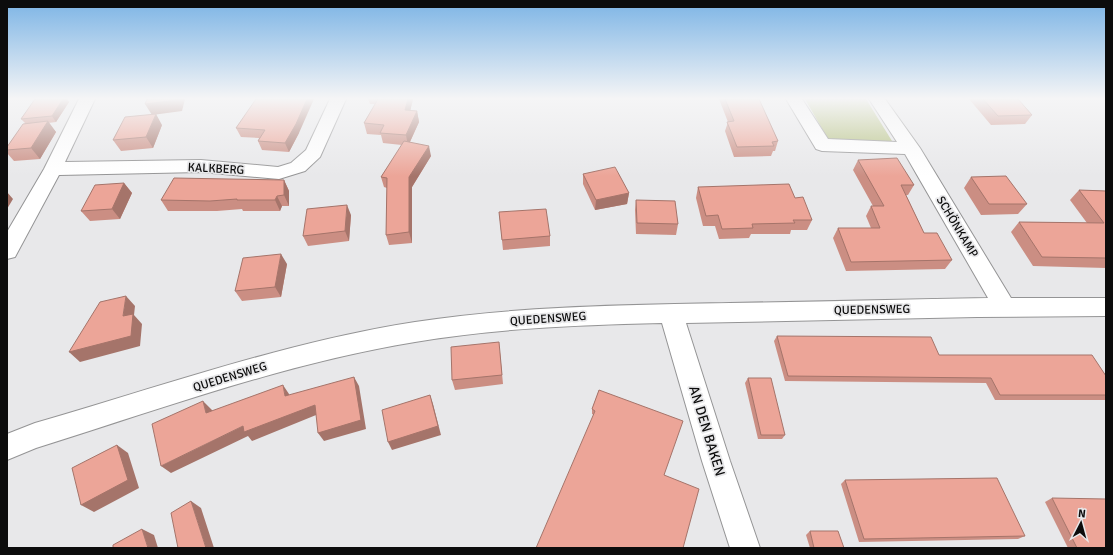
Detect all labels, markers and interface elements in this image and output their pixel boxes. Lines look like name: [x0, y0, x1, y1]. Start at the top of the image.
street label: KALKBERG: [187, 160, 245, 178]
street label: SCHÖNKAMP: [933, 194, 981, 261]
street label: QUEDENSWEG: [834, 302, 910, 318]
street label: QUEDENSWEG: [509, 309, 587, 329]
street label: QUEDENSWEG: [191, 359, 269, 395]
street label: AN DEN BAKEN: [685, 384, 729, 478]
north arrow: [1061, 503, 1101, 543]
text: N: [1078, 507, 1086, 520]

